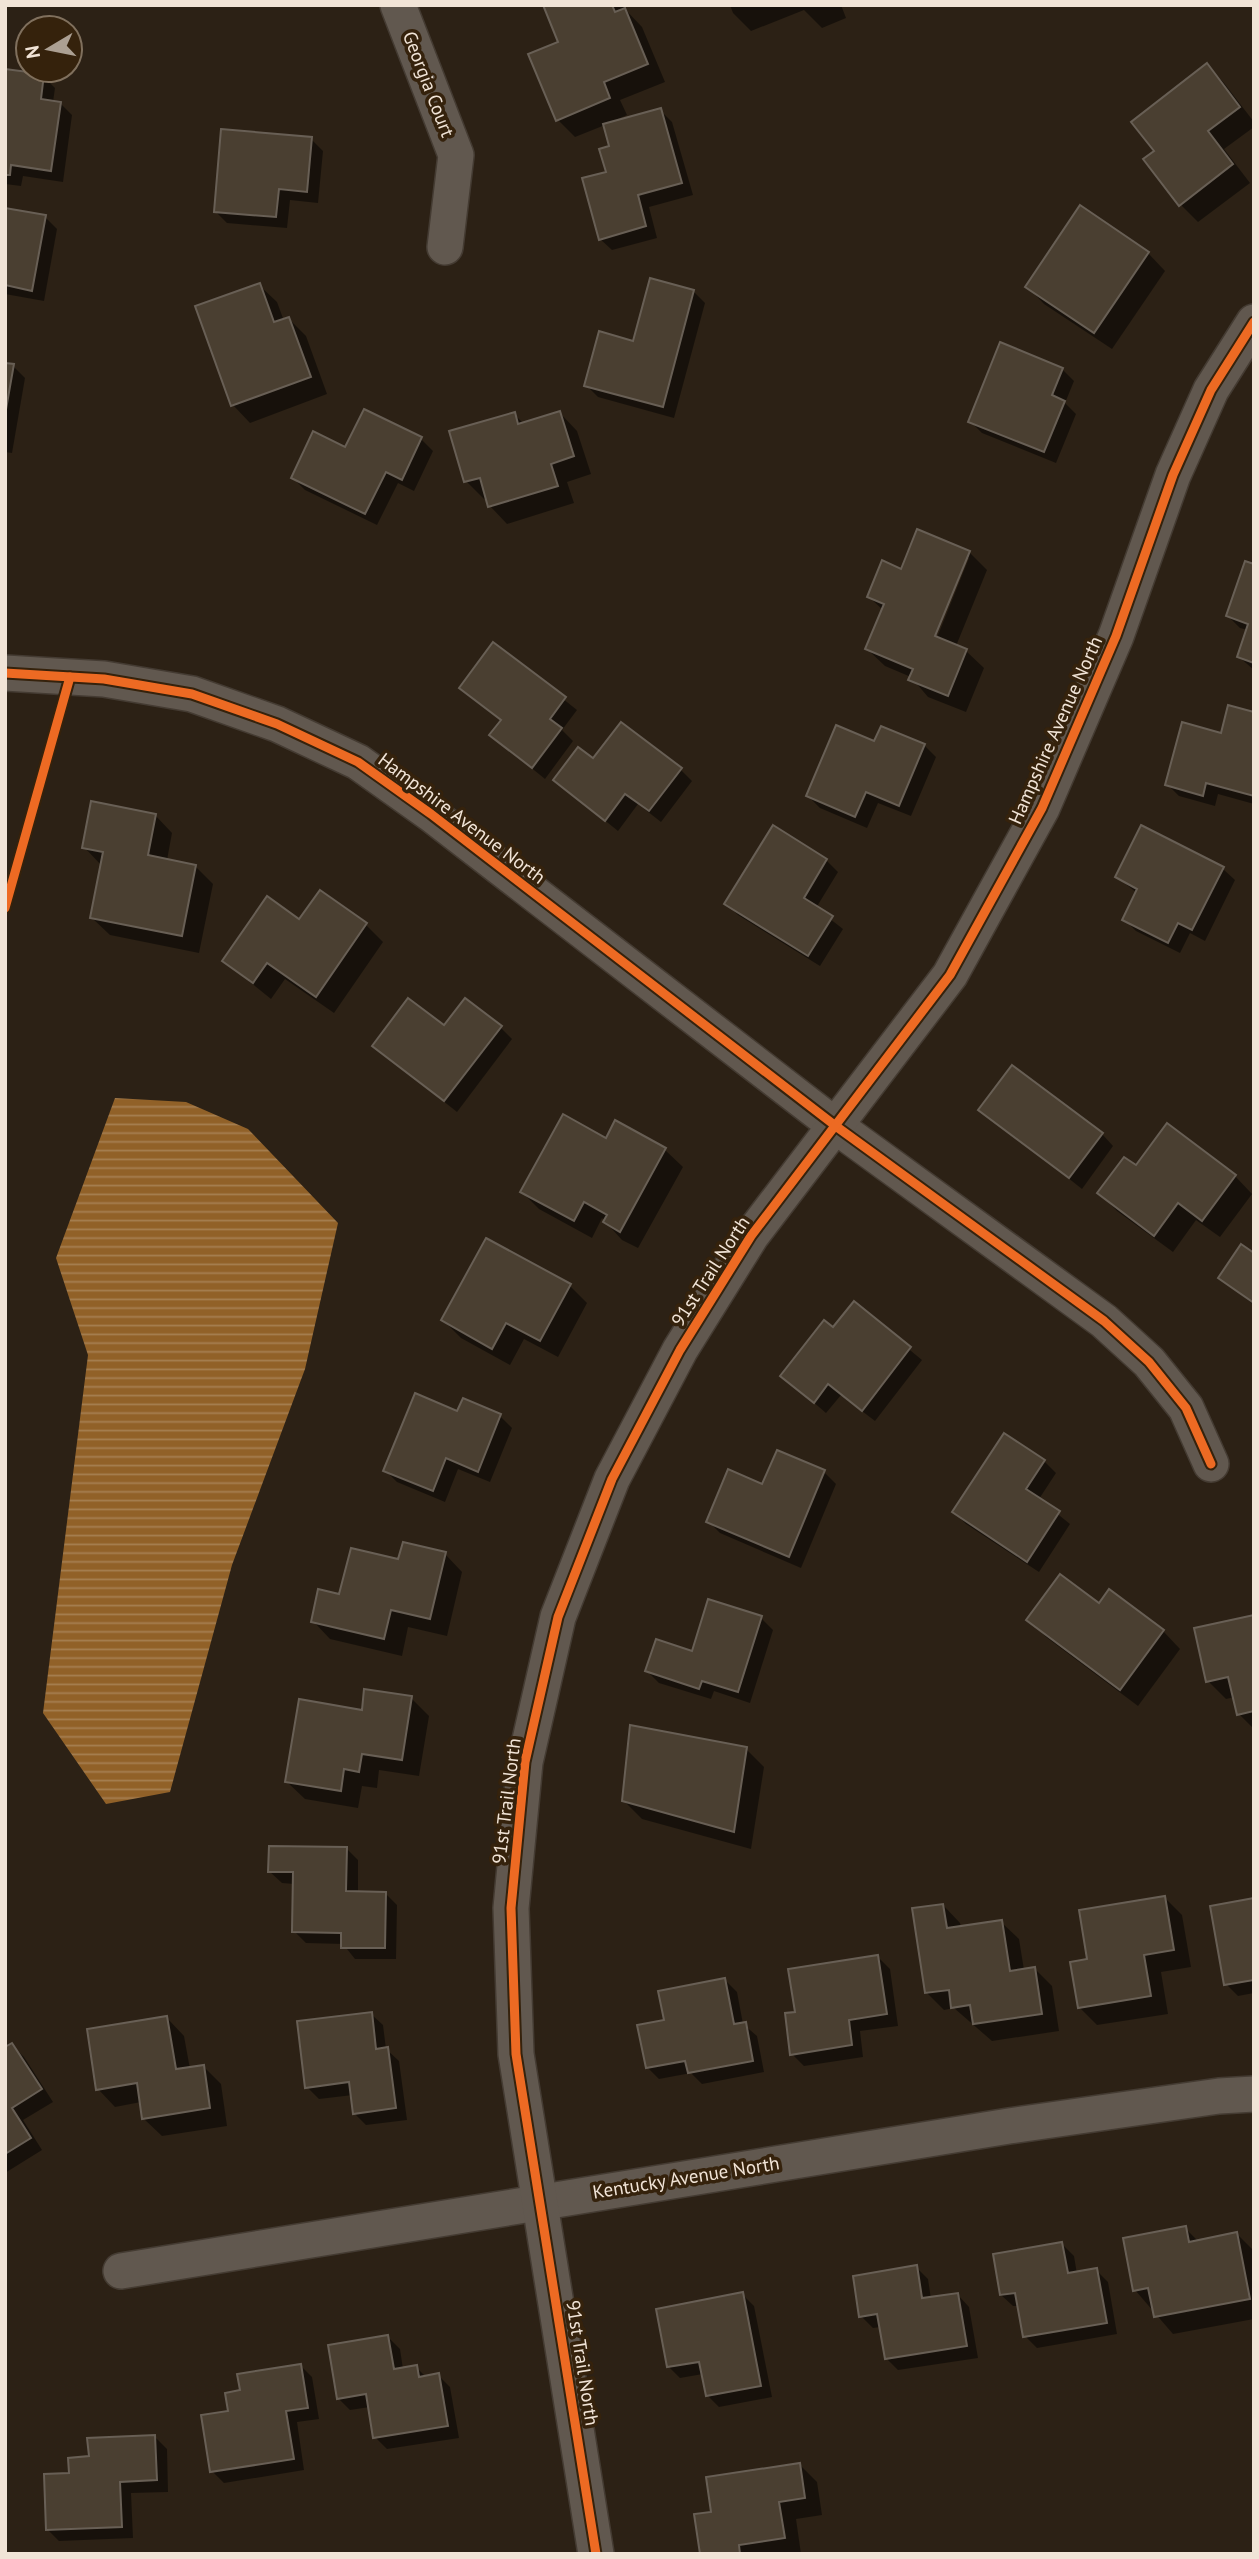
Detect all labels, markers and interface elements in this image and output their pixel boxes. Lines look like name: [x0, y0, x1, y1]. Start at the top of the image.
north arrow: [14, 14, 84, 84]
street label: Georgia Court: [398, 28, 460, 141]
text: N: [19, 44, 45, 60]
street label: Hampshire Avenue North: [1003, 632, 1107, 828]
street label: Hampshire Avenue North: [374, 747, 550, 889]
street label: 91st Trail North: [665, 1211, 755, 1331]
street label: 91st Trail North: [486, 1737, 526, 1865]
street label: Kentucky Avenue North: [591, 2150, 781, 2204]
street label: 91st Trail North: [561, 2299, 605, 2427]

